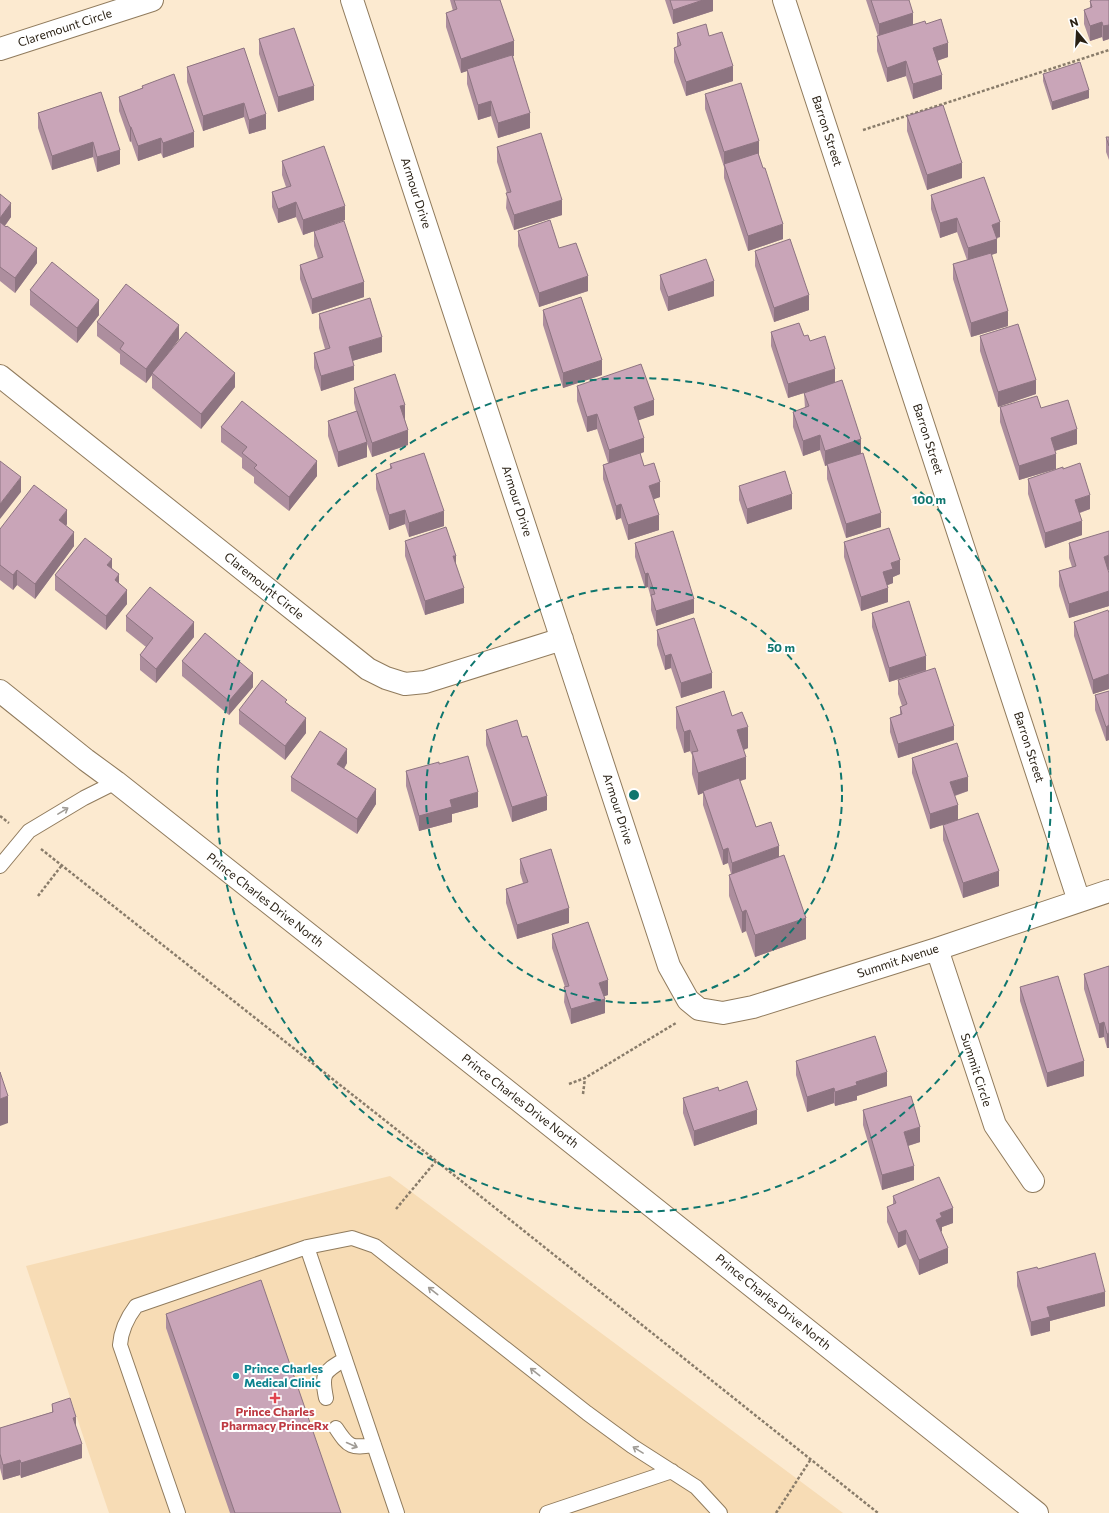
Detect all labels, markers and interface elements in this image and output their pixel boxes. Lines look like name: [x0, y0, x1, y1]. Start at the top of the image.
street label: Claremount Circle: [16, 5, 114, 49]
north arrow: [1057, 12, 1097, 52]
text: N: [1068, 15, 1080, 29]
street label: Barron Street: [810, 93, 846, 168]
street label: Armour Drive: [399, 156, 435, 230]
street label: Barron Street: [911, 401, 947, 476]
street label: Armour Drive: [500, 464, 536, 538]
text: 100 m: [912, 492, 946, 506]
street label: Claremount Circle: [222, 549, 307, 622]
text: 50 m: [767, 640, 795, 654]
street label: Barron Street: [1012, 709, 1048, 784]
street label: Armour Drive: [601, 772, 637, 846]
centre of rings: [627, 788, 641, 802]
one-way arrow: [57, 806, 69, 814]
street label: Prince Charles Drive North: [204, 849, 327, 949]
street label: Summit Avenue: [855, 940, 940, 980]
street label: Summit Circle: [959, 1031, 995, 1108]
street label: Prince Charles Drive North: [459, 1050, 582, 1150]
street label: Prince Charles Drive North: [713, 1250, 834, 1352]
one-way arrow: [427, 1287, 438, 1295]
place label: Prince Charles Medical Clinic: [244, 1361, 323, 1389]
one-way arrow: [529, 1368, 540, 1376]
marker: Prince Charles Medical Clinic: [231, 1371, 241, 1381]
marker: Prince Charles Pharmacy PrinceRx: [270, 1393, 280, 1403]
place label: Prince Charles Pharmacy PrinceRx: [221, 1404, 329, 1432]
one-way arrow: [345, 1441, 357, 1449]
one-way arrow: [633, 1446, 644, 1454]

